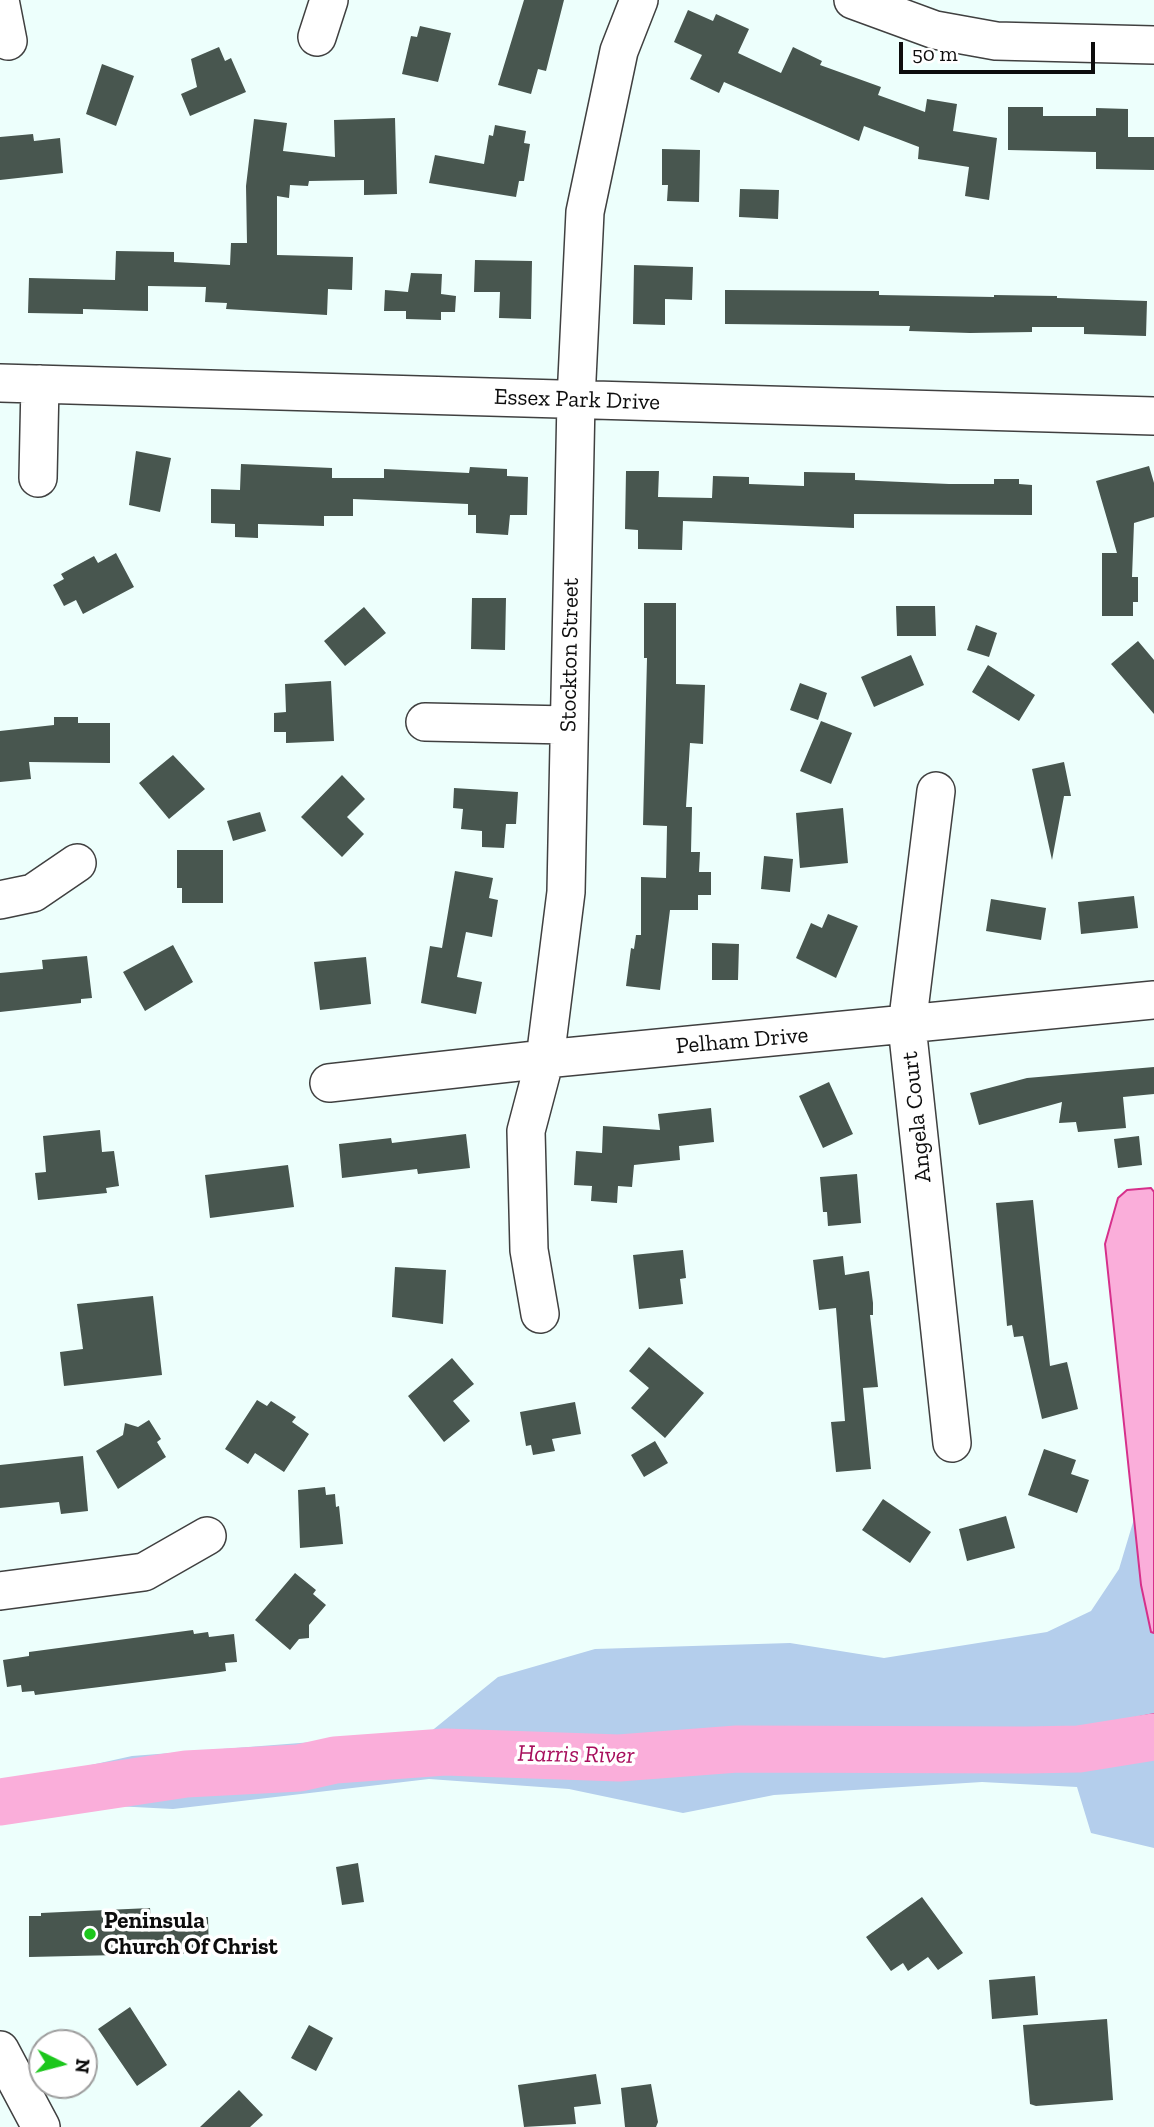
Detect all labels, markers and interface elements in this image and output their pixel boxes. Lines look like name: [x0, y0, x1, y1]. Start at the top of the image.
scale bar: [902, 28, 1098, 72]
text: 50 m: [912, 41, 958, 66]
street label: Essex Park Drive: [493, 383, 661, 417]
street label: Stockton Street: [555, 578, 585, 732]
street label: Pelham Drive: [675, 1021, 809, 1061]
street label: Angela Court: [896, 1050, 938, 1184]
water label: Harris River: [517, 1740, 635, 1770]
place label: Peninsula Church Of Christ: [104, 1907, 278, 1961]
marker: Peninsula Church Of Christ: [82, 1926, 98, 1942]
north arrow: [28, 2029, 98, 2099]
text: N: [70, 2058, 95, 2074]

